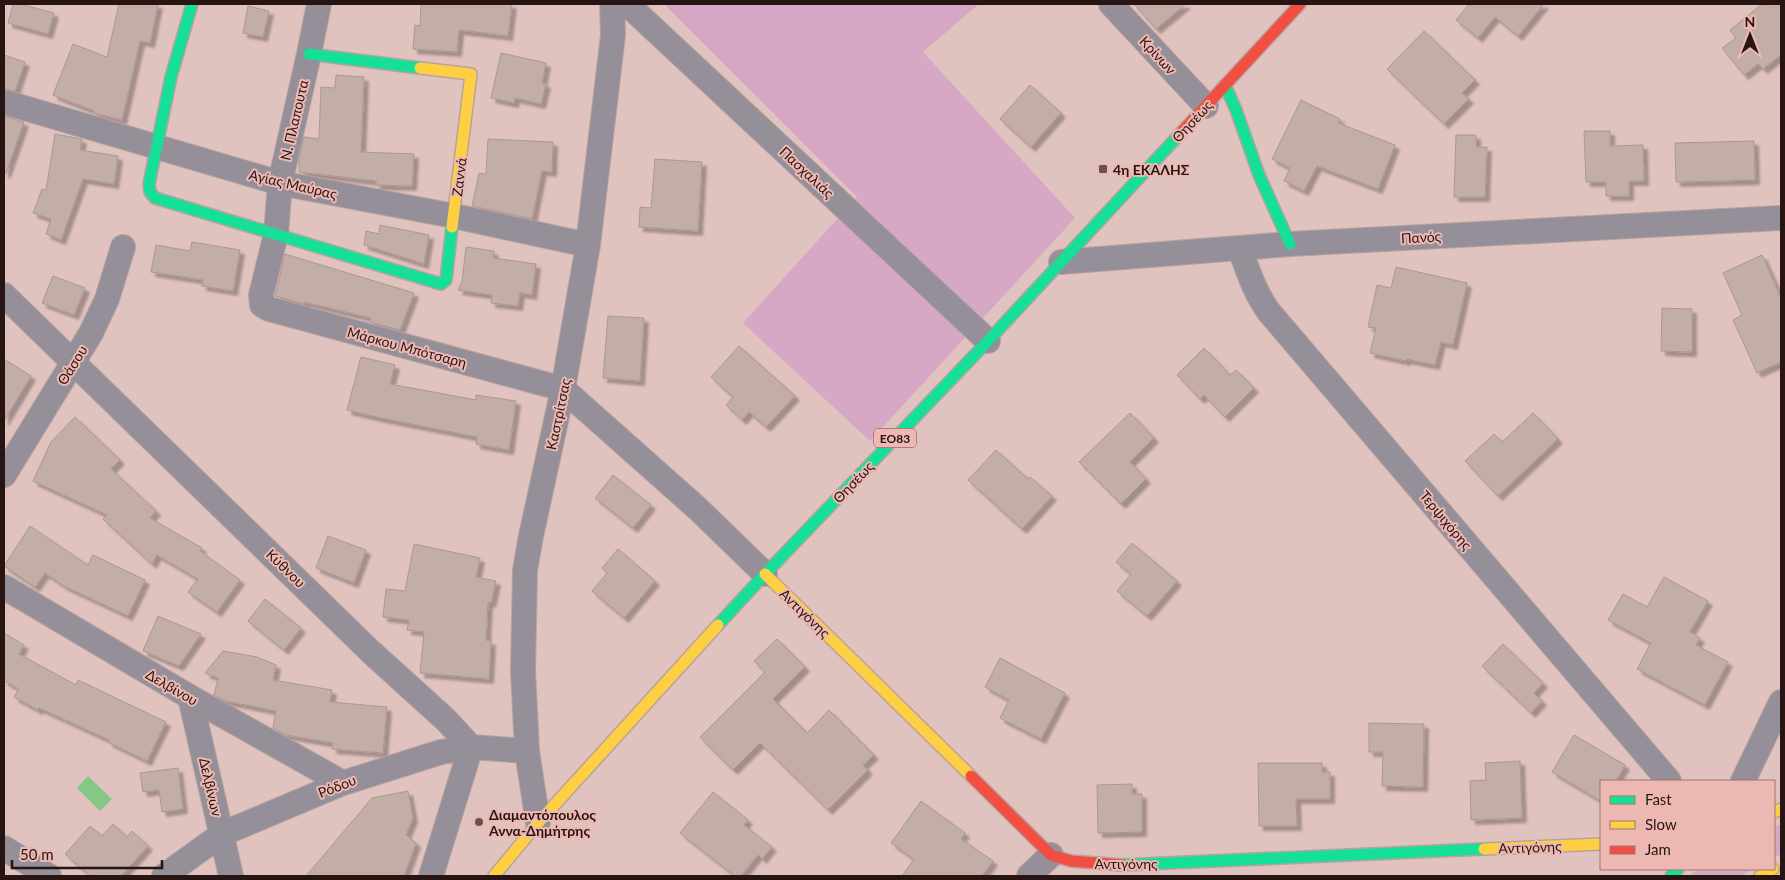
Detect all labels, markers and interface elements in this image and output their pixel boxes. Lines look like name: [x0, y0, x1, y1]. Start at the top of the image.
north arrow: [1725, 10, 1775, 60]
text: N: [1745, 13, 1755, 30]
street label: Κρίνων: [1136, 33, 1180, 77]
street label: Ν. Πλαπουτα: [276, 77, 312, 162]
street label: Θησέως: [1168, 96, 1216, 146]
street label: Πασχαλιάς: [776, 143, 838, 202]
street label: Ζαννά: [448, 156, 470, 197]
place label: 4η ΕΚΑΛΗΣ: [1113, 161, 1190, 178]
marker: 4η ΕΚΑΛΗΣ: [1097, 163, 1109, 175]
street label: Αγίας Μαύρας: [247, 166, 339, 202]
street label: Πανός: [1400, 227, 1442, 247]
street label: Μάρκου Μπότσαρη: [345, 323, 469, 371]
street label: Θάσου: [53, 342, 91, 388]
street label: Καστρίτσας: [542, 376, 574, 451]
road number: ΕΟ83: [874, 428, 916, 448]
street label: Θησέως: [829, 457, 877, 506]
street label: Τερψιχόρης: [1416, 487, 1476, 553]
street label: Κύθνου: [263, 545, 309, 591]
street label: Αντιγόνης: [776, 585, 834, 641]
street label: Δελβίνου: [143, 665, 201, 709]
street label: Δελβίνων: [196, 756, 226, 818]
street label: Ρόδου: [316, 771, 358, 801]
legend: [1600, 780, 1775, 870]
text: Fast: [1645, 790, 1672, 808]
place label: Διαμαντόπουλος Αννα-Δημήτρης: [488, 806, 596, 839]
text: Slow: [1645, 815, 1677, 833]
marker: Διαμαντόπουλος Αννα-Δημήτρης: [473, 816, 485, 828]
street label: Αντιγόνης: [1498, 837, 1562, 857]
scale bar: [12, 838, 162, 870]
text: Jam: [1645, 840, 1671, 858]
text: 50 m: [20, 845, 54, 863]
street label: Αντιγόνης: [1094, 855, 1158, 872]

